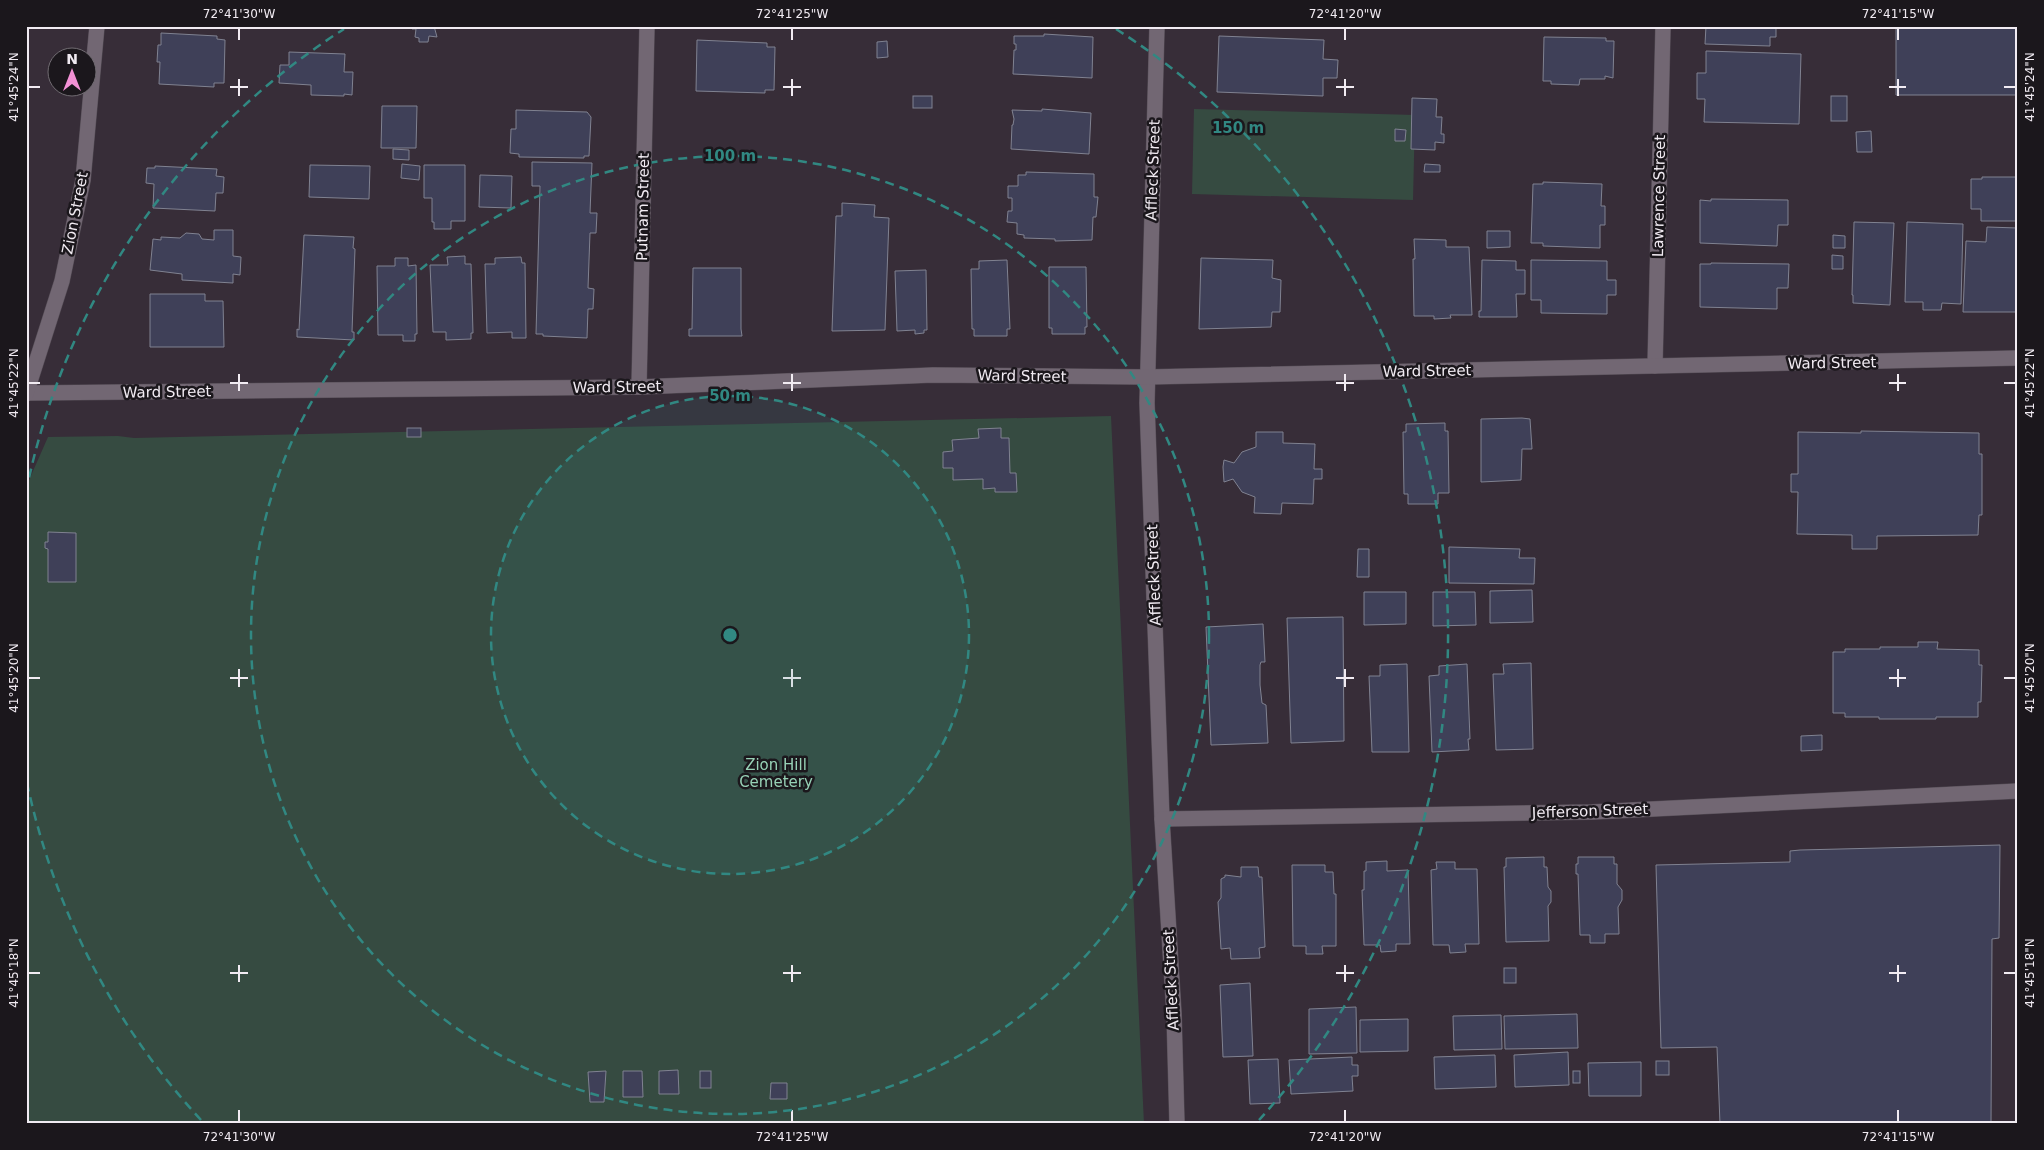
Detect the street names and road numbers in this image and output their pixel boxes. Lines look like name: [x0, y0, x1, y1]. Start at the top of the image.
street label: Affleck Street: [1142, 119, 1164, 221]
street label: Lawrence Street: [1649, 135, 1669, 257]
street label: Putnam Street: [633, 153, 653, 261]
street label: Zion Street: [58, 170, 92, 256]
street label: Ward Street: [1787, 353, 1877, 373]
street label: Ward Street: [1382, 361, 1472, 381]
street label: Ward Street: [977, 366, 1067, 386]
street label: Ward Street: [572, 377, 662, 397]
street label: Ward Street: [122, 382, 212, 402]
street label: Affleck Street: [1143, 524, 1165, 626]
street label: Jefferson Street: [1531, 800, 1649, 822]
street label: Affleck Street: [1159, 929, 1183, 1031]

